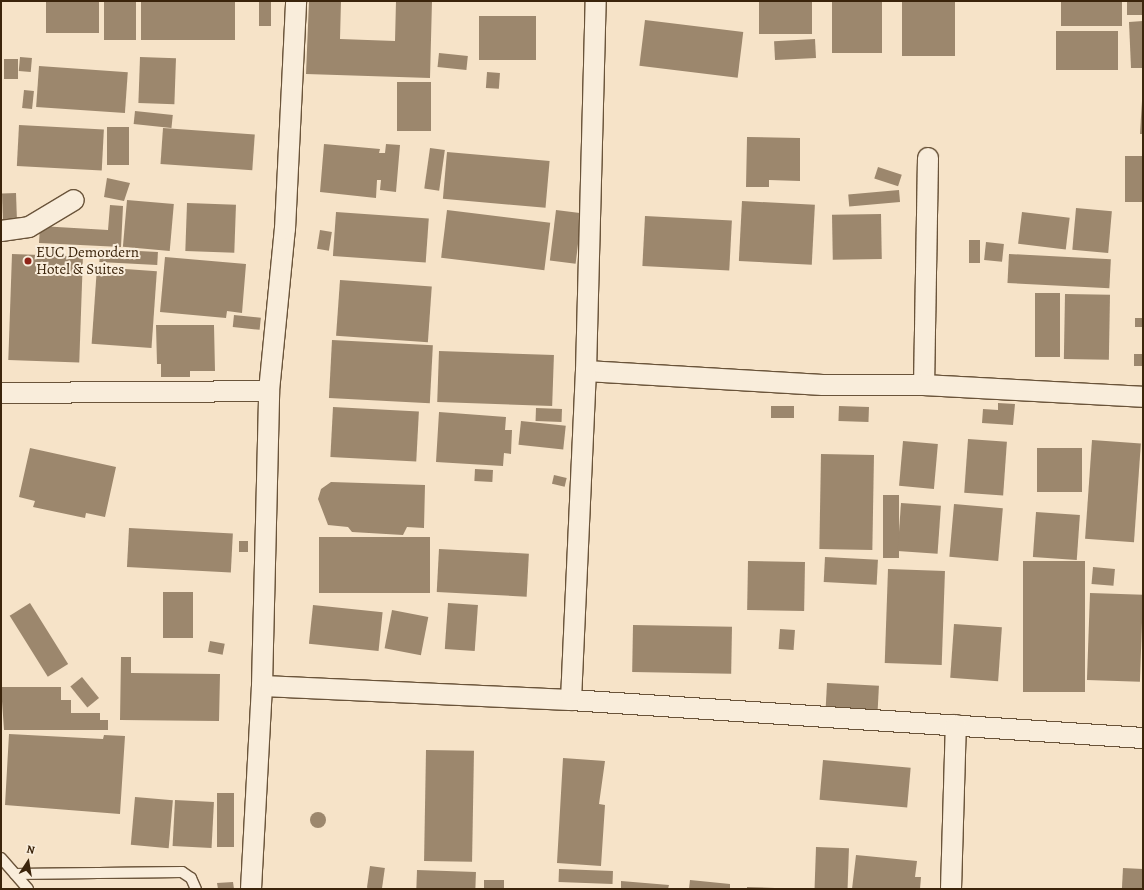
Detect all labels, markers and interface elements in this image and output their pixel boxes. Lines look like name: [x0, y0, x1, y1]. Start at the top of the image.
place label: EUC Demordern Hotel & Suites: [36, 243, 139, 278]
marker: EUC Demordern Hotel & Suites: [23, 256, 33, 266]
north arrow: [8, 842, 48, 882]
text: N: [25, 842, 36, 858]

